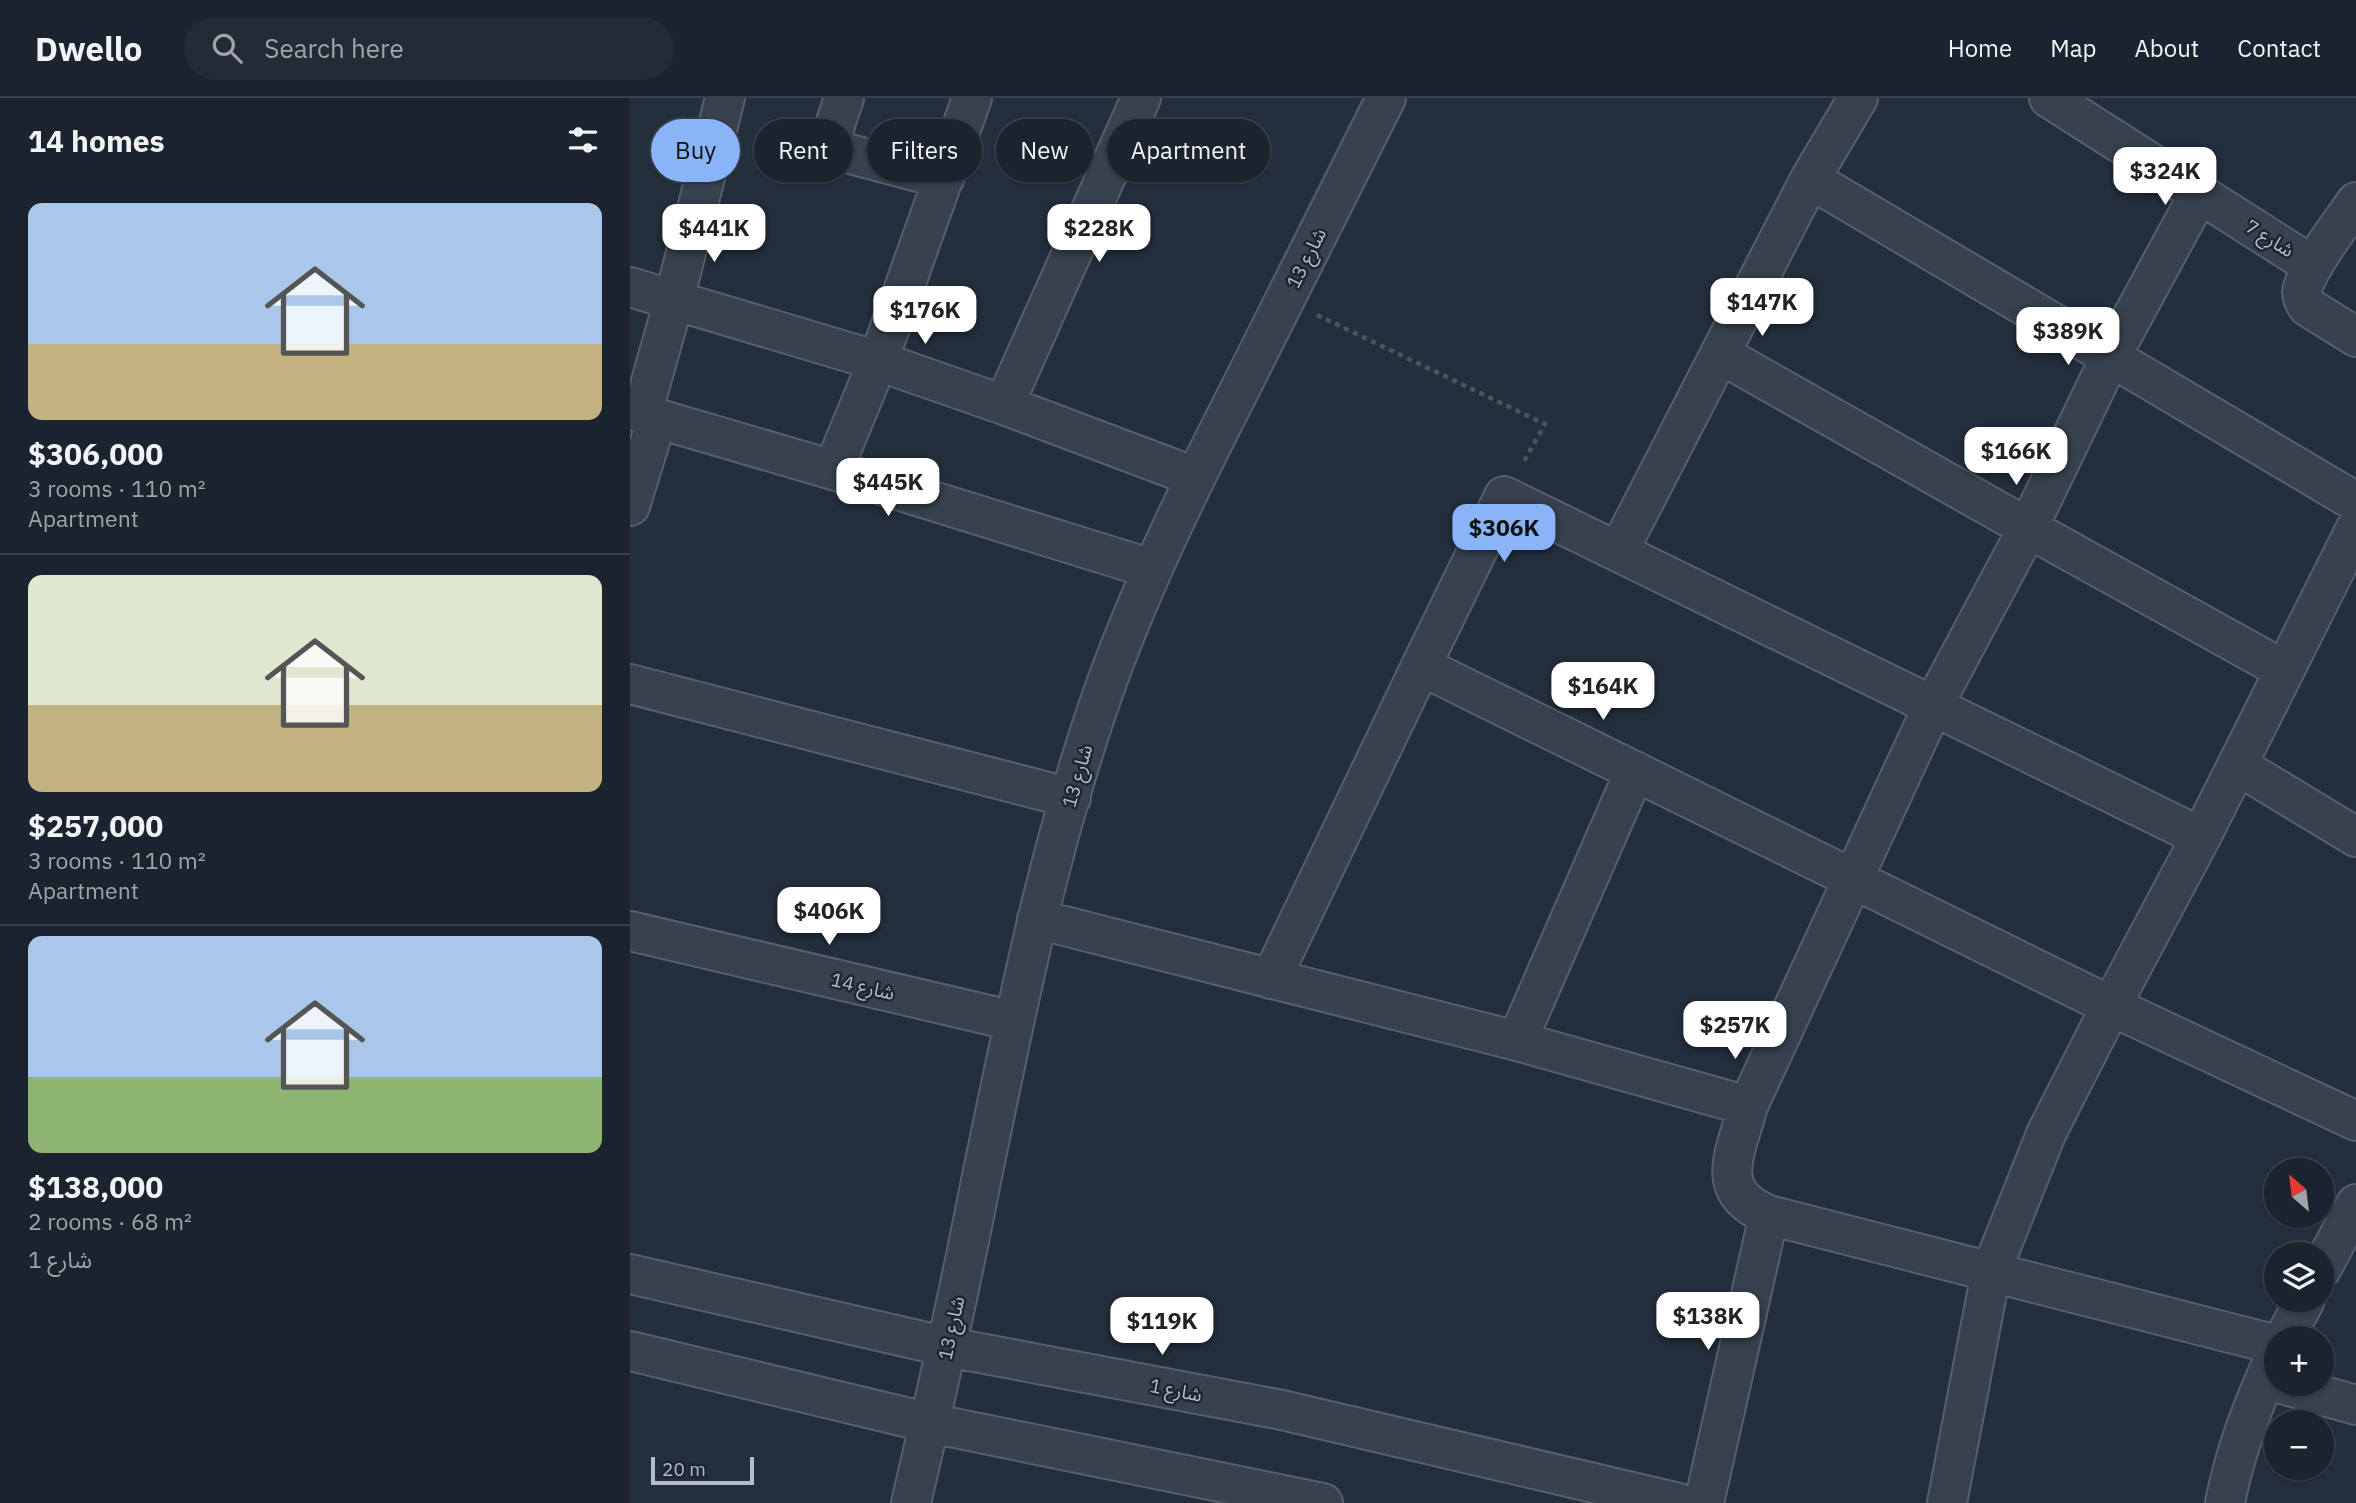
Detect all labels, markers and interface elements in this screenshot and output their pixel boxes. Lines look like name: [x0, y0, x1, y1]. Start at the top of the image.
search box: [184, 17, 674, 80]
text: Dwello: [35, 27, 142, 70]
icon: search: [208, 29, 246, 67]
text: Search here: [264, 31, 404, 65]
text: Home: [1948, 32, 2012, 64]
text: Map: [2050, 32, 2096, 64]
text: About: [2134, 32, 2199, 64]
text: Contact: [2237, 32, 2321, 64]
chip: Buy: [651, 119, 740, 182]
chip: Rent: [754, 119, 853, 182]
chip: Filters: [867, 119, 982, 182]
chip: New: [996, 119, 1093, 182]
chip: Apartment: [1107, 119, 1270, 182]
text: 14 homes: [28, 121, 165, 160]
icon: filters: [564, 121, 602, 159]
pin: $324K: [2116, 148, 2214, 207]
text: $324K: [2129, 155, 2201, 185]
pin: $441K: [665, 204, 763, 264]
pin: $228K: [1050, 204, 1148, 264]
text: $441K: [678, 212, 750, 242]
text: $228K: [1063, 212, 1135, 242]
street label: شارع 7: [2240, 214, 2299, 264]
street label: شارع 13: [1281, 224, 1333, 293]
icon: home: [252, 248, 378, 374]
pin: $147K: [1713, 278, 1811, 338]
pin: $176K: [876, 286, 974, 346]
text: $147K: [1726, 286, 1798, 316]
text: $176K: [889, 294, 961, 324]
pin: $389K: [2019, 308, 2117, 367]
text: $389K: [2032, 315, 2104, 345]
pin: $166K: [1967, 428, 2065, 487]
text: $306,000: [28, 434, 163, 473]
text: $166K: [1980, 435, 2052, 465]
pin: $445K: [839, 458, 937, 518]
text: $445K: [852, 466, 924, 496]
text: 3 rooms · 110 m²: [28, 473, 206, 503]
text: Apartment: [28, 503, 139, 533]
pin: $306K: [1455, 504, 1553, 564]
text: $306K: [1468, 512, 1540, 542]
icon: home: [252, 620, 378, 746]
pin: $164K: [1554, 662, 1652, 722]
text: $164K: [1567, 670, 1639, 700]
street label: شارع 13: [1057, 742, 1099, 811]
text: $257,000: [28, 806, 163, 845]
text: 3 rooms · 110 m²: [28, 845, 206, 875]
text: Apartment: [28, 875, 139, 905]
pin: $406K: [780, 888, 878, 947]
text: $406K: [793, 895, 865, 925]
street label: شارع 14: [829, 967, 897, 1007]
icon: home: [252, 982, 378, 1108]
pin: $257K: [1686, 1002, 1784, 1061]
text: $257K: [1699, 1009, 1771, 1039]
north arrow: [2264, 1158, 2334, 1228]
map controls: [2264, 1158, 2334, 1480]
text: $138,000: [28, 1167, 163, 1206]
text: 2 rooms · 68 m²: [28, 1206, 192, 1236]
button: layers: [2264, 1242, 2334, 1312]
text: شارع 1: [28, 1244, 92, 1274]
pin: $138K: [1659, 1292, 1757, 1352]
street label: شارع 13: [933, 1294, 971, 1362]
pin: $119K: [1113, 1298, 1211, 1357]
text: $138K: [1672, 1300, 1744, 1330]
text: $119K: [1126, 1305, 1198, 1335]
button: +: [2264, 1326, 2334, 1396]
street label: شارع 1: [1147, 1373, 1204, 1409]
button: −: [2264, 1410, 2334, 1480]
scale bar: [651, 1454, 754, 1486]
text: 20 m: [662, 1457, 706, 1481]

